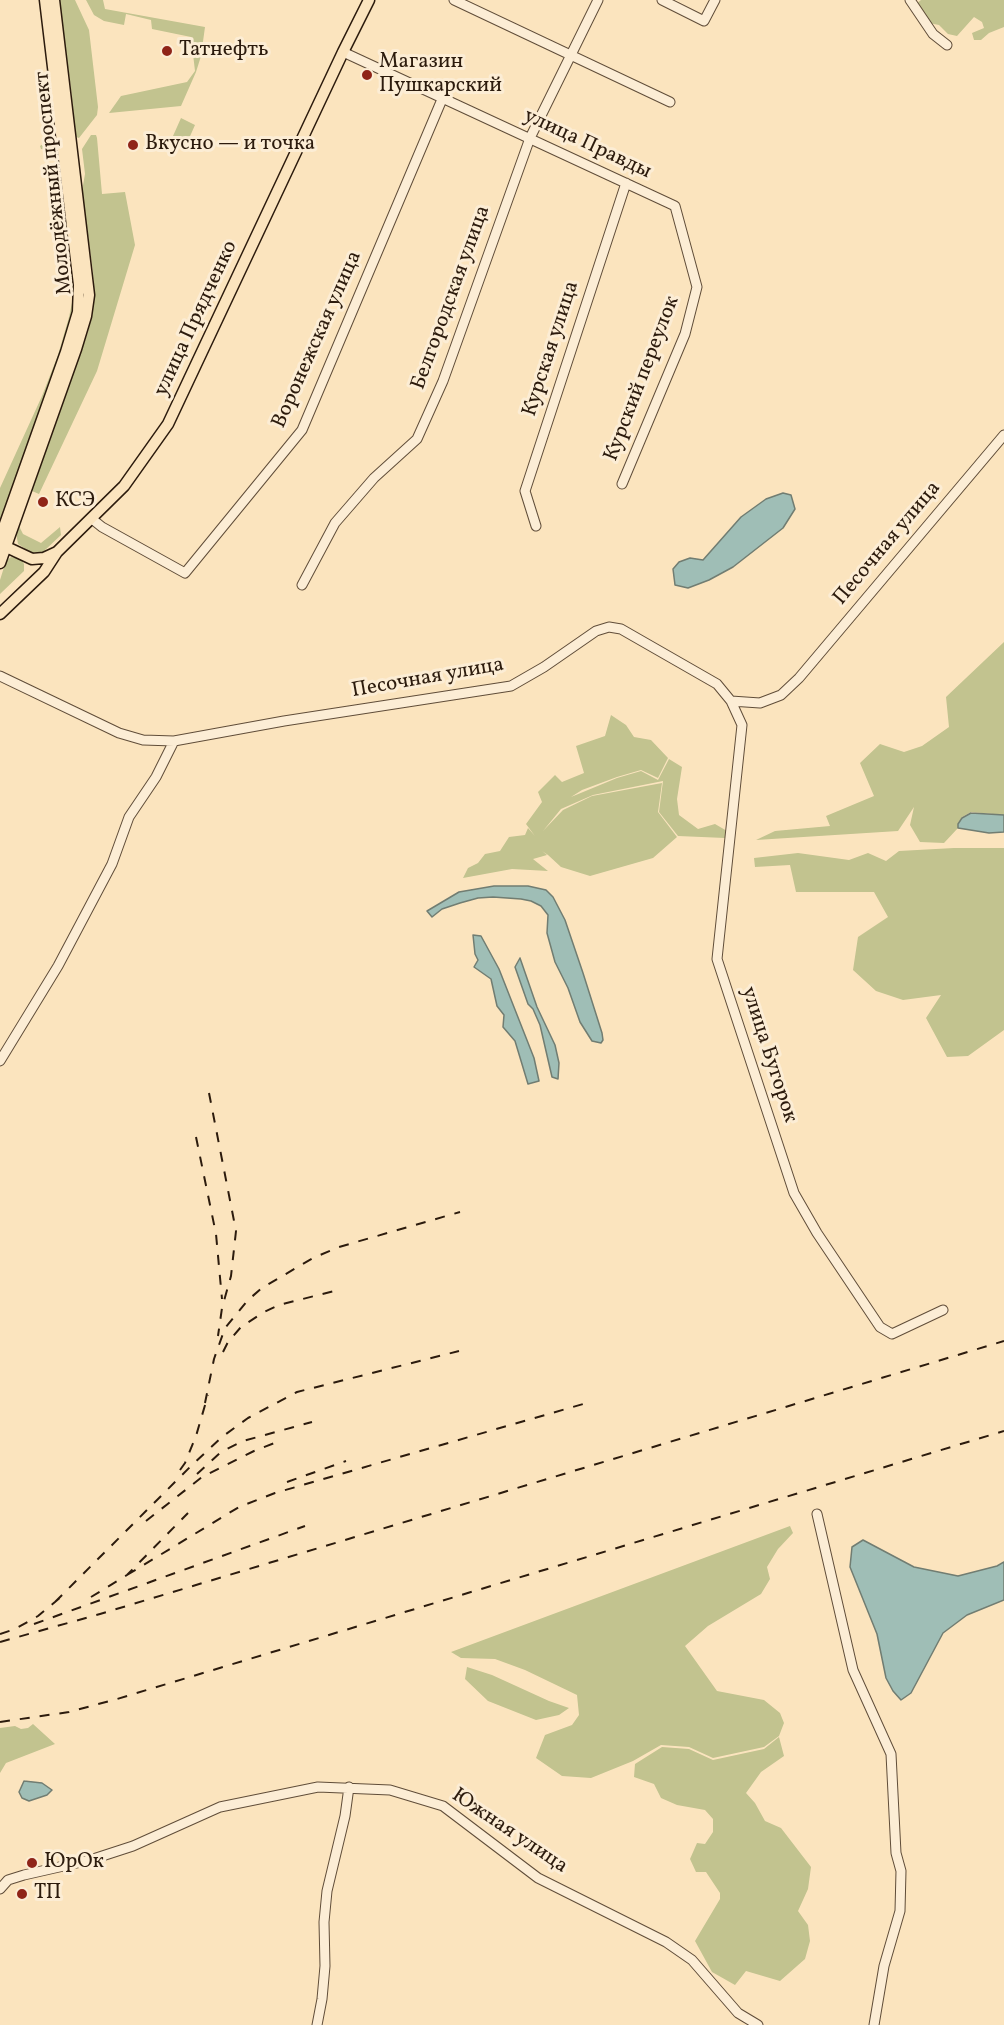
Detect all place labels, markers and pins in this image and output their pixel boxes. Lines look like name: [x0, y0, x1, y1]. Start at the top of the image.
place label: Татнефть: [179, 38, 269, 64]
marker: Татнефть: [160, 44, 174, 58]
place label: Магазин Пушкарский: [379, 50, 502, 100]
marker: Магазин Пушкарский: [360, 68, 374, 82]
place label: Вкусно — и точка: [145, 132, 315, 158]
marker: Вкусно — и точка: [126, 138, 140, 152]
place label: КСЭ: [55, 489, 95, 515]
marker: КСЭ: [36, 495, 50, 509]
place label: ЮрОк: [44, 1850, 104, 1876]
marker: ЮрОк: [25, 1856, 39, 1870]
place label: ТП: [34, 1881, 61, 1907]
marker: ТП: [15, 1887, 29, 1901]

